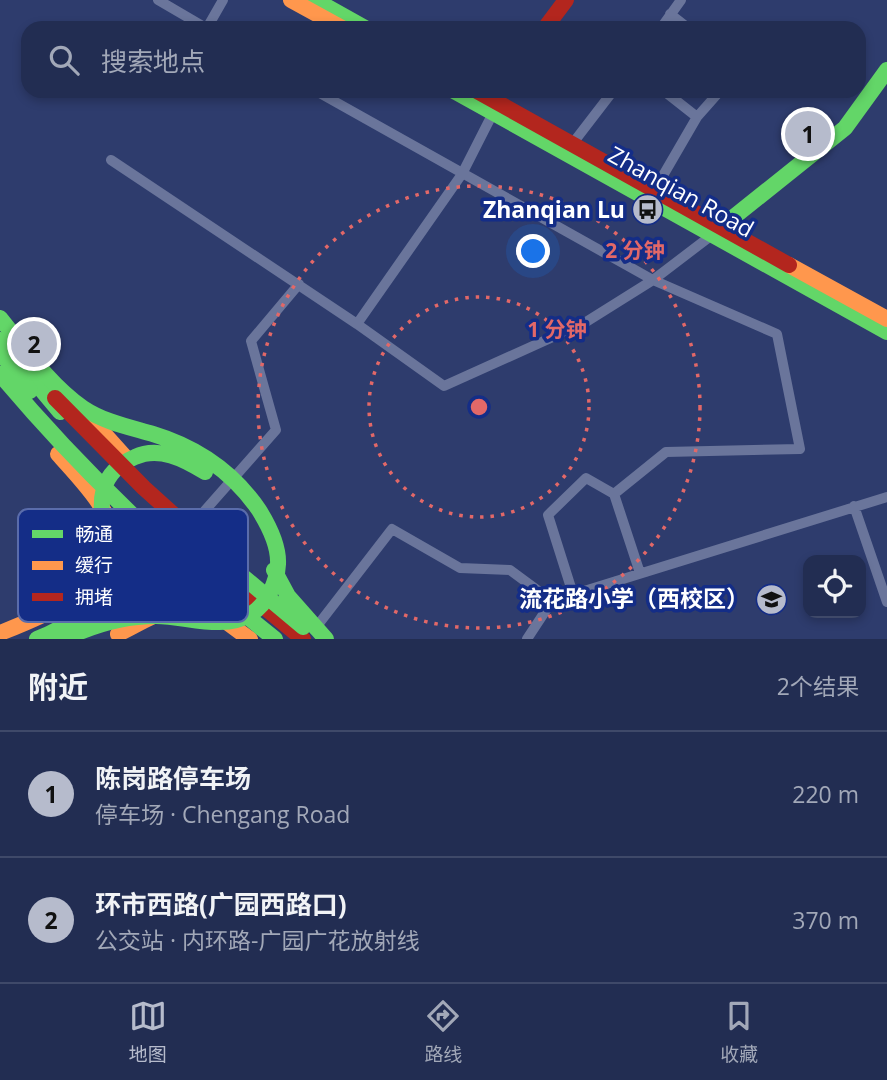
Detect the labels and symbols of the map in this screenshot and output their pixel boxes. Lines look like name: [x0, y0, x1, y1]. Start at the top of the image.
pin: 1: [785, 108, 831, 160]
street label: Zhanqian Road: [603, 138, 760, 244]
place label: Zhanqian Lu: [483, 193, 625, 225]
bus stop icon: Zhanqian Lu: [631, 193, 665, 227]
your location: [516, 234, 550, 268]
text: 2 分钟: [605, 236, 665, 264]
text: 1 分钟: [527, 315, 587, 343]
pin: 2: [11, 318, 57, 370]
centre of rings: [467, 395, 491, 419]
legend: [18, 509, 248, 622]
text: 畅通: [75, 521, 113, 547]
text: 缓行: [75, 552, 113, 578]
place label: 流花路小学（西校区）: [519, 582, 749, 614]
school or university icon: 流花路小学（西校区）: [755, 582, 789, 616]
text: 拥堵: [75, 584, 113, 610]

